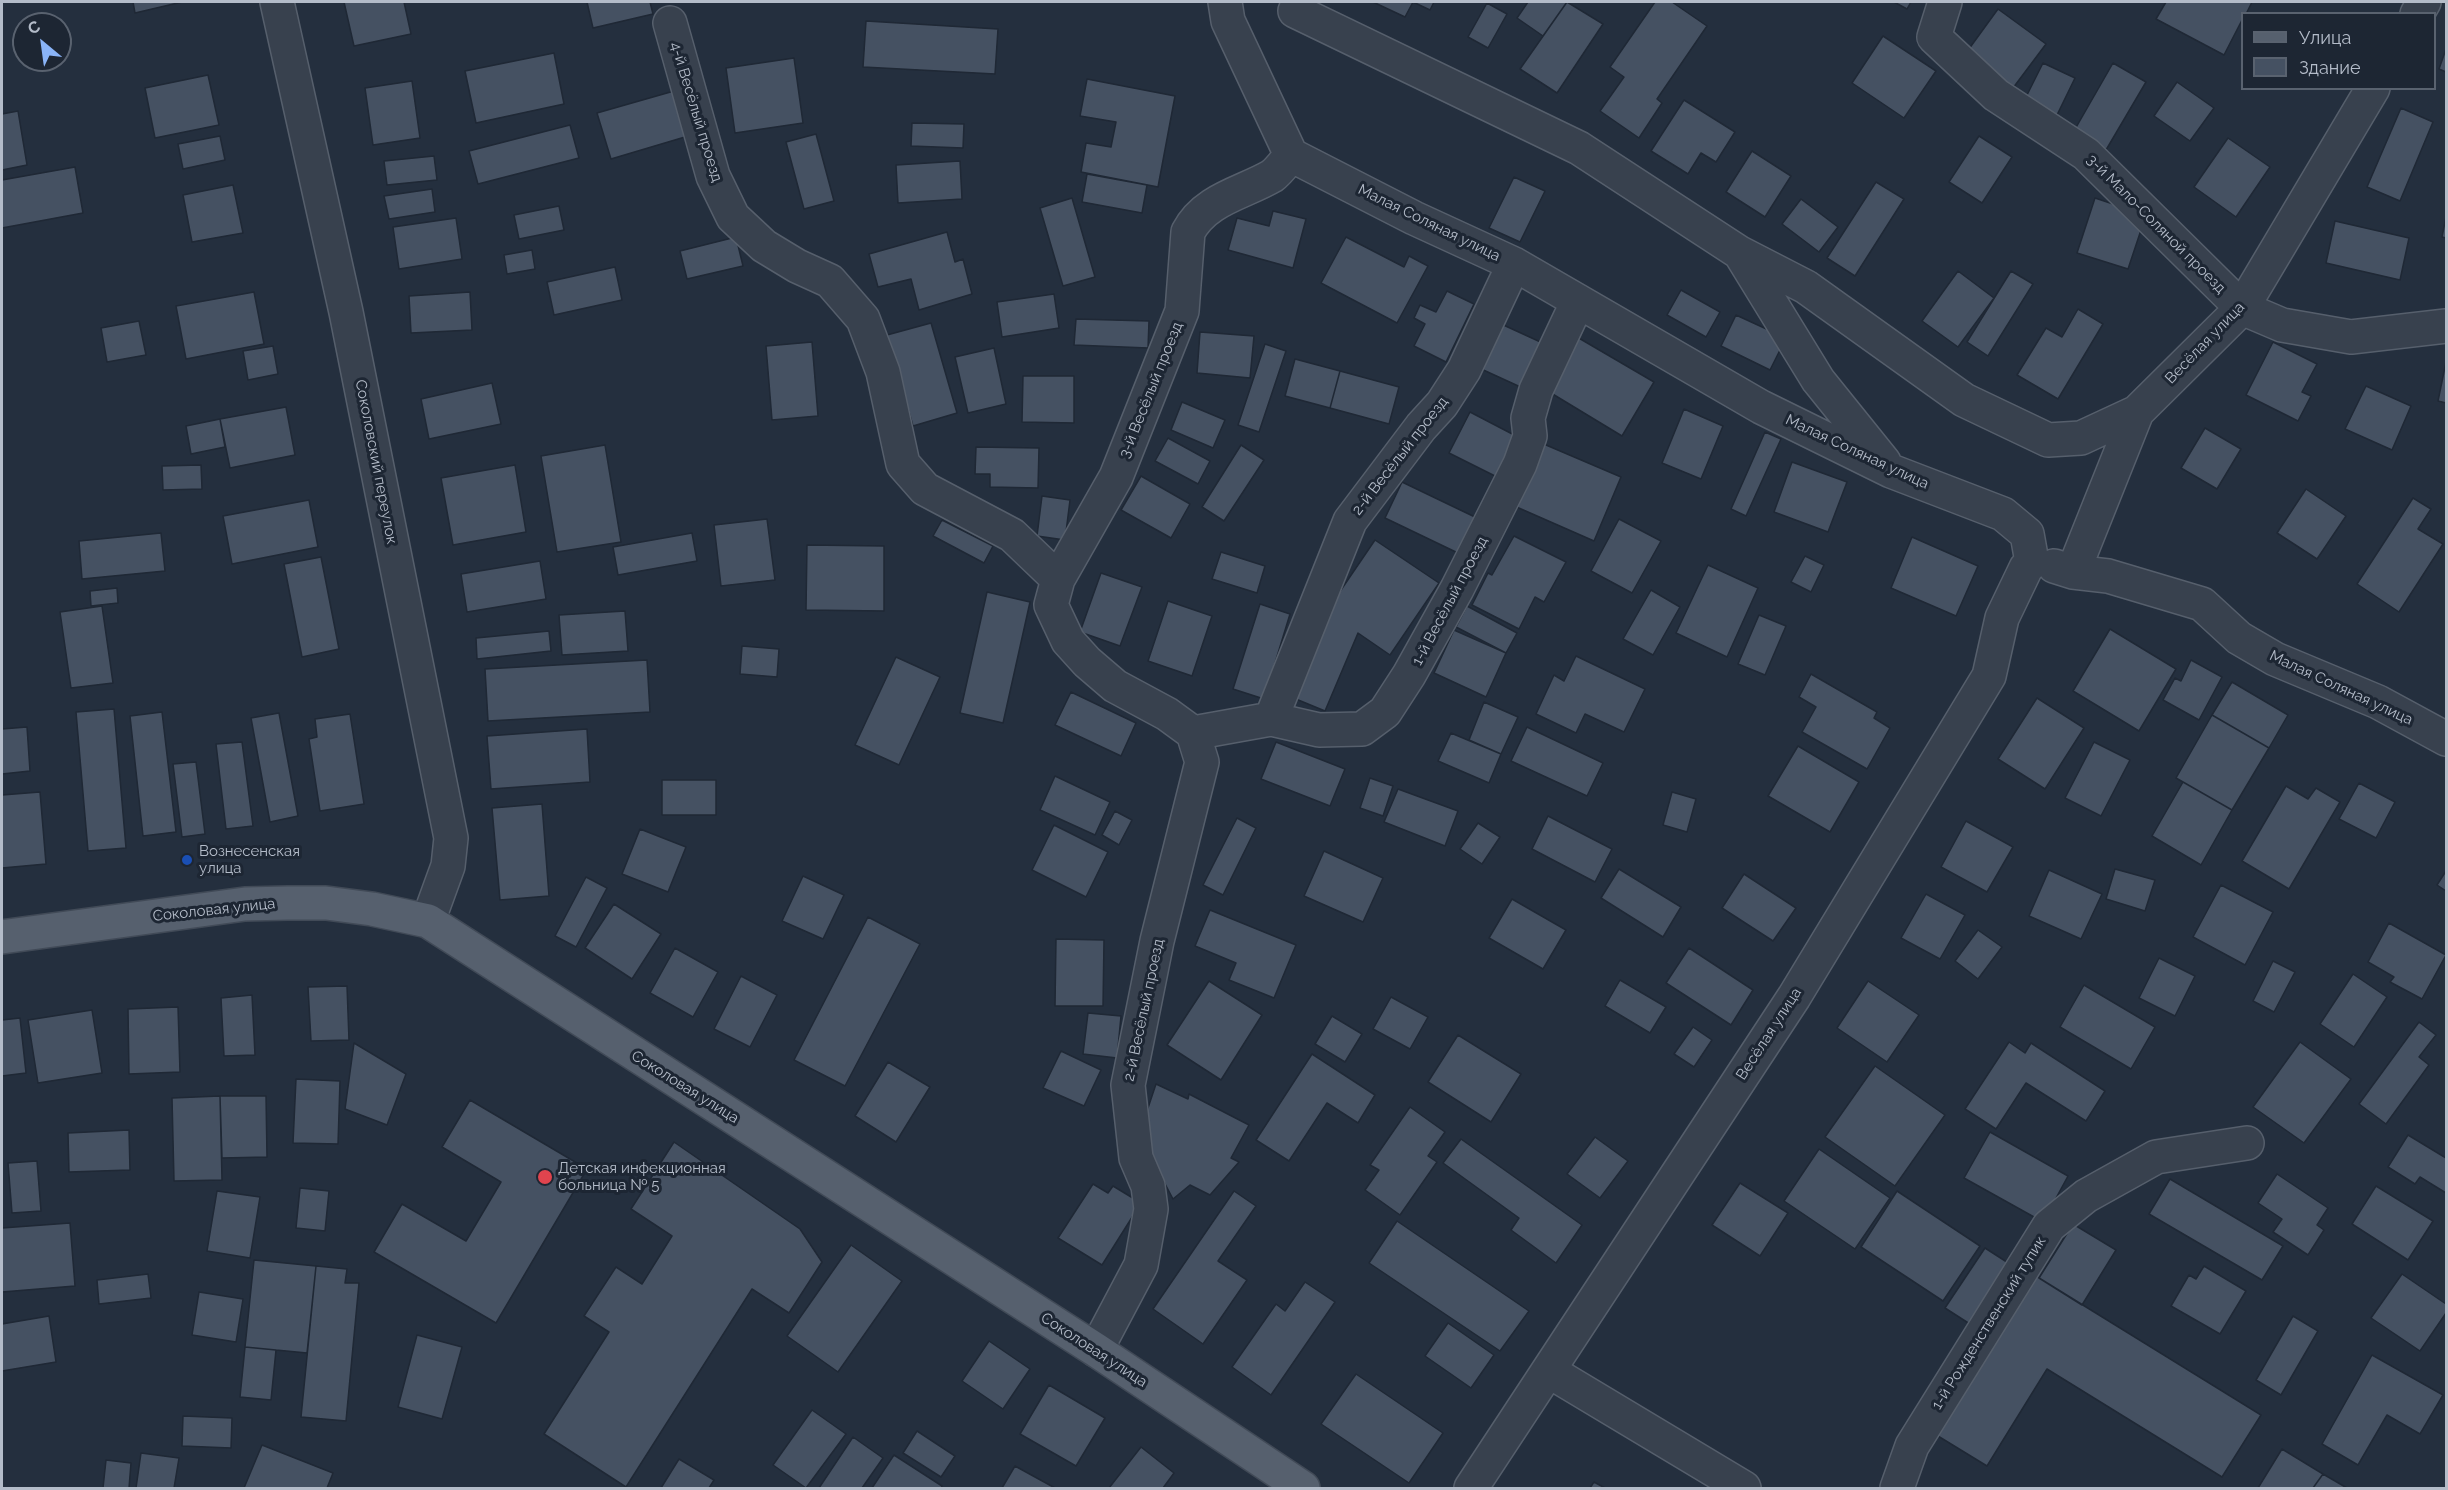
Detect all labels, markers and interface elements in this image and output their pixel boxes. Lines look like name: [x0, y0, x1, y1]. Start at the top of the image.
north arrow: [12, 12, 72, 72]
legend: [2241, 12, 2436, 90]
text: С: [25, 17, 43, 39]
text: Улица: [2299, 27, 2351, 48]
street label: 4-й Весёлый проезд: [666, 40, 726, 184]
text: Здание: [2299, 57, 2361, 78]
street label: 3-й Мало-Соляной проезд: [2083, 151, 2229, 297]
street label: Малая Соляная улица: [1355, 181, 1503, 265]
street label: Весёлая улица: [2162, 298, 2248, 388]
street label: 3-й Весёлый проезд: [1115, 319, 1187, 461]
street label: Соколовский переулок: [351, 378, 401, 546]
street label: 2-й Весёлый проезд: [1348, 393, 1452, 519]
street label: Малая Соляная улица: [1782, 411, 1932, 493]
street label: 1-й Весёлый проезд: [1408, 533, 1492, 669]
street label: Малая Соляная улица: [2266, 647, 2416, 729]
place label: Вознесенская улица: [199, 842, 300, 877]
marker: Вознесенская улица: [180, 853, 194, 867]
street label: Соколовая улица: [152, 895, 276, 925]
street label: 2-й Весёлый проезд: [1120, 937, 1168, 1083]
street label: Весёлая улица: [1732, 984, 1806, 1084]
street label: Соколовая улица: [628, 1047, 742, 1127]
place label: Детская инфекционная больница № 5: [558, 1159, 726, 1194]
marker: Детская инфекционная больница № 5: [536, 1168, 554, 1186]
street label: 1-й Рожденственский тупик: [1928, 1233, 2050, 1413]
street label: Соколовая улица: [1037, 1309, 1151, 1391]

